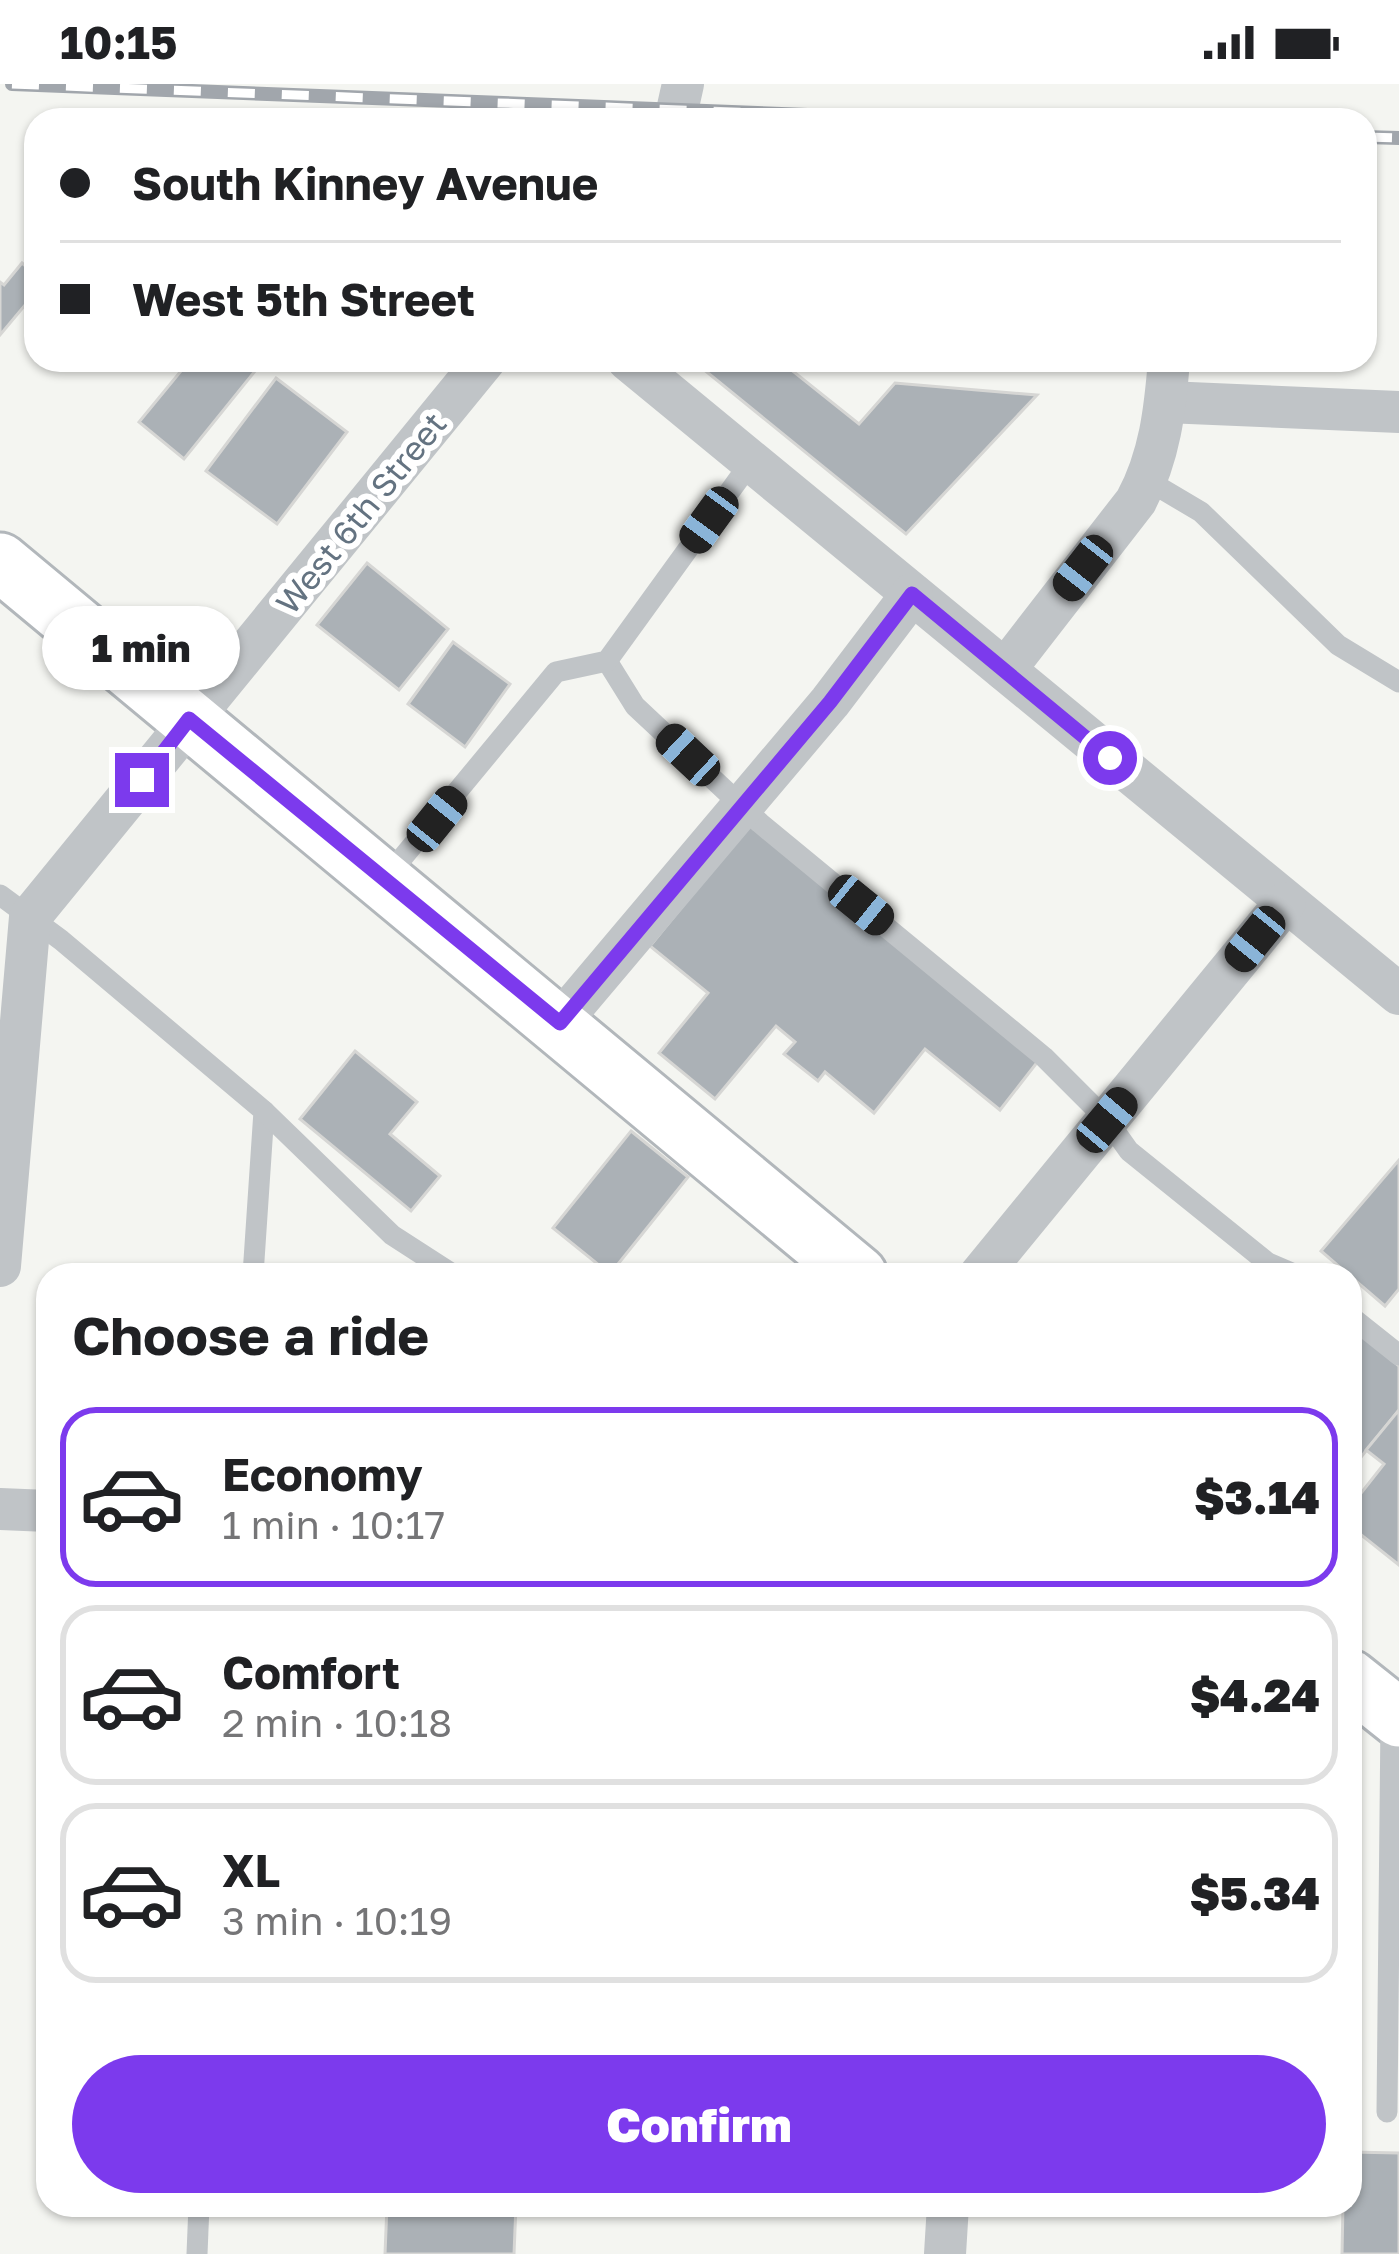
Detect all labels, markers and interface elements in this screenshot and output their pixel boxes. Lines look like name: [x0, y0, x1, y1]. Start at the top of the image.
text: 10:15: [60, 15, 177, 69]
text: South Kinney Avenue: [132, 156, 598, 210]
text: West 5th Street: [132, 272, 475, 326]
street label: West 6th Street: [267, 404, 454, 621]
car: [673, 480, 745, 560]
car: [1047, 529, 1119, 607]
callout: 1 min: [43, 606, 241, 690]
text: 1 min: [91, 624, 191, 671]
car: [649, 717, 727, 793]
route start: [1083, 731, 1137, 785]
route end: [115, 753, 169, 807]
car: [400, 780, 474, 858]
car: [822, 868, 900, 942]
car: [1218, 900, 1292, 978]
car: [1070, 1081, 1144, 1159]
text: Choose a ride: [72, 1302, 429, 1367]
icon: car: [78, 1443, 186, 1551]
text: Economy: [222, 1447, 423, 1501]
text: $3.14: [1194, 1470, 1320, 1524]
text: 1 min · 10:17: [222, 1501, 445, 1548]
icon: car: [78, 1641, 186, 1749]
text: Comfort: [222, 1645, 400, 1699]
text: $4.24: [1190, 1668, 1320, 1722]
text: 2 min · 10:18: [222, 1699, 452, 1746]
icon: car: [78, 1839, 186, 1947]
text: XL: [222, 1843, 280, 1897]
text: $5.34: [1190, 1866, 1320, 1920]
text: 3 min · 10:19: [222, 1897, 452, 1944]
button: Confirm: [72, 2055, 1326, 2193]

